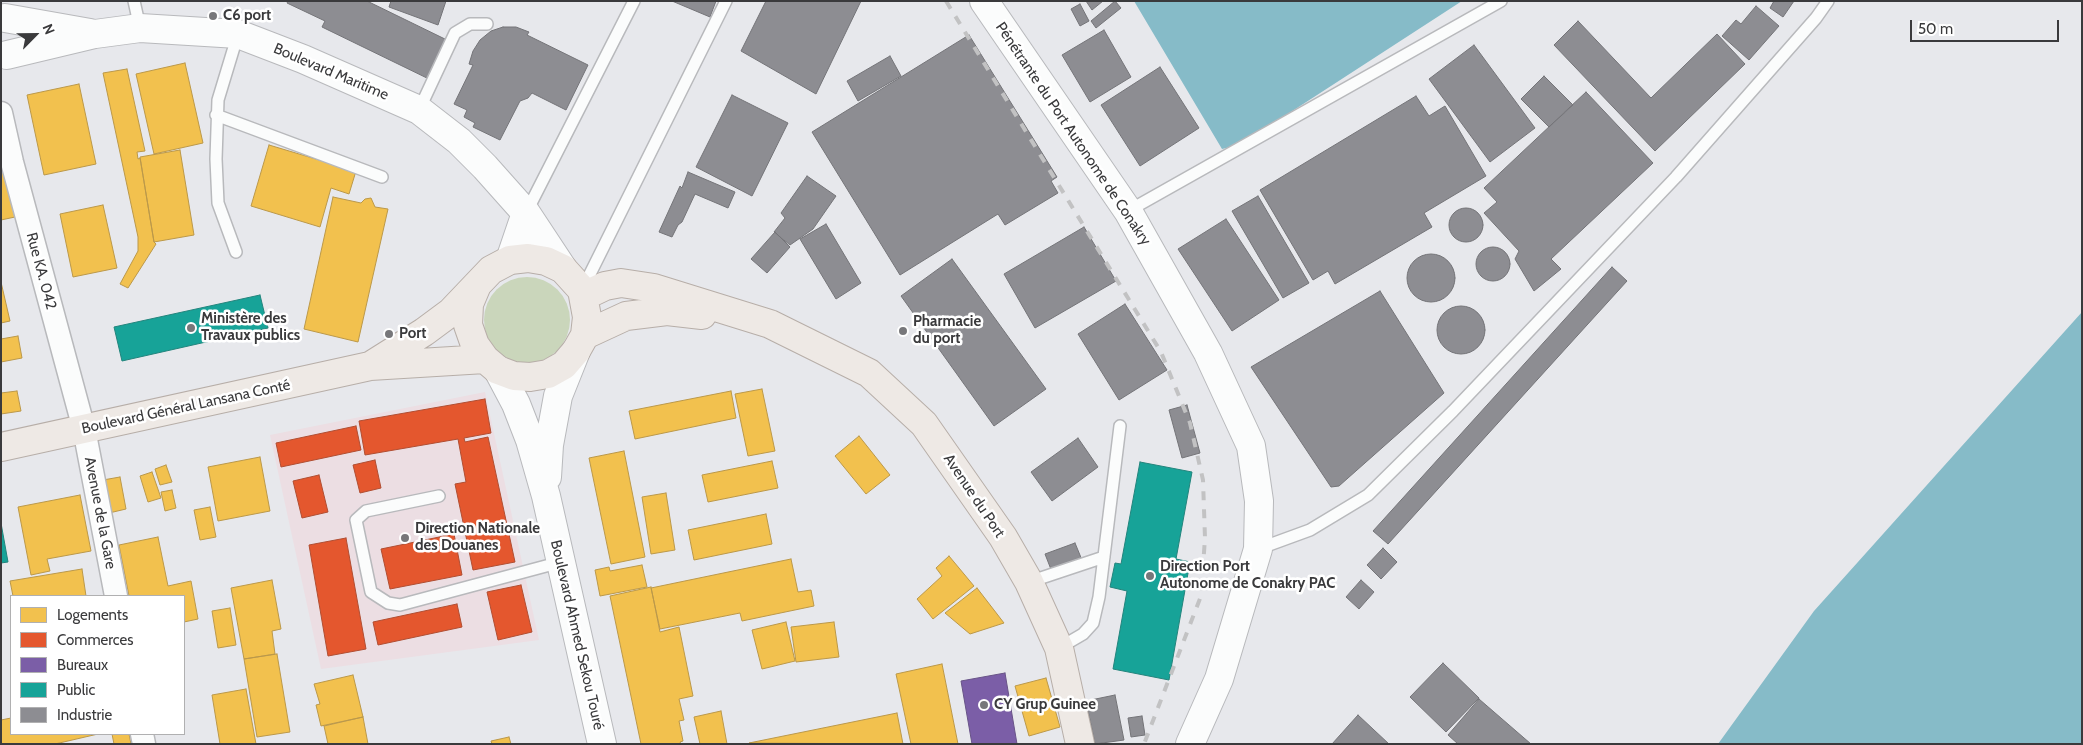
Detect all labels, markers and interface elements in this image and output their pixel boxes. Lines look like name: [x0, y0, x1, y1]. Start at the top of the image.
place label: C6 port: [223, 7, 271, 25]
north arrow: [10, 10, 60, 60]
marker: C6 port: [207, 10, 219, 22]
scale bar: [1913, 10, 2062, 42]
street label: Pénétrante du Port Autonome de Conakry: [991, 19, 1155, 249]
text: 50 m: [1918, 20, 1953, 38]
text: N: [39, 21, 59, 37]
street label: Boulevard Maritime: [271, 40, 391, 104]
street label: Rue KA. 042: [22, 231, 60, 311]
place label: Ministère des Travaux publics: [201, 310, 300, 345]
place label: Pharmacie du port: [913, 313, 981, 348]
marker: Ministère des Travaux publics: [185, 322, 197, 334]
place label: Port: [399, 325, 426, 343]
marker: Pharmacie du port: [897, 325, 909, 337]
marker: Port: [383, 328, 395, 340]
street label: Boulevard Général Lansana Conté: [80, 376, 292, 438]
street label: Avenue du Port: [939, 451, 1009, 541]
street label: Avenue de la Gare: [80, 455, 120, 571]
place label: Direction Nationale des Douanes: [415, 520, 540, 555]
marker: Direction Nationale des Douanes: [399, 532, 411, 544]
street label: Boulevard Ahmed Sekou Touré: [546, 538, 608, 732]
place label: Direction Port Autonome de Conakry PAC: [1160, 558, 1335, 593]
marker: Direction Port Autonome de Conakry PAC: [1144, 570, 1156, 582]
legend: [10, 595, 185, 735]
text: Logements: [57, 606, 128, 624]
text: Commerces: [57, 631, 133, 649]
text: Bureaux: [57, 656, 108, 674]
text: Public: [57, 681, 95, 699]
place label: CY Grup Guinee: [994, 696, 1096, 714]
marker: CY Grup Guinee: [978, 699, 990, 711]
text: Industrie: [57, 706, 112, 724]

